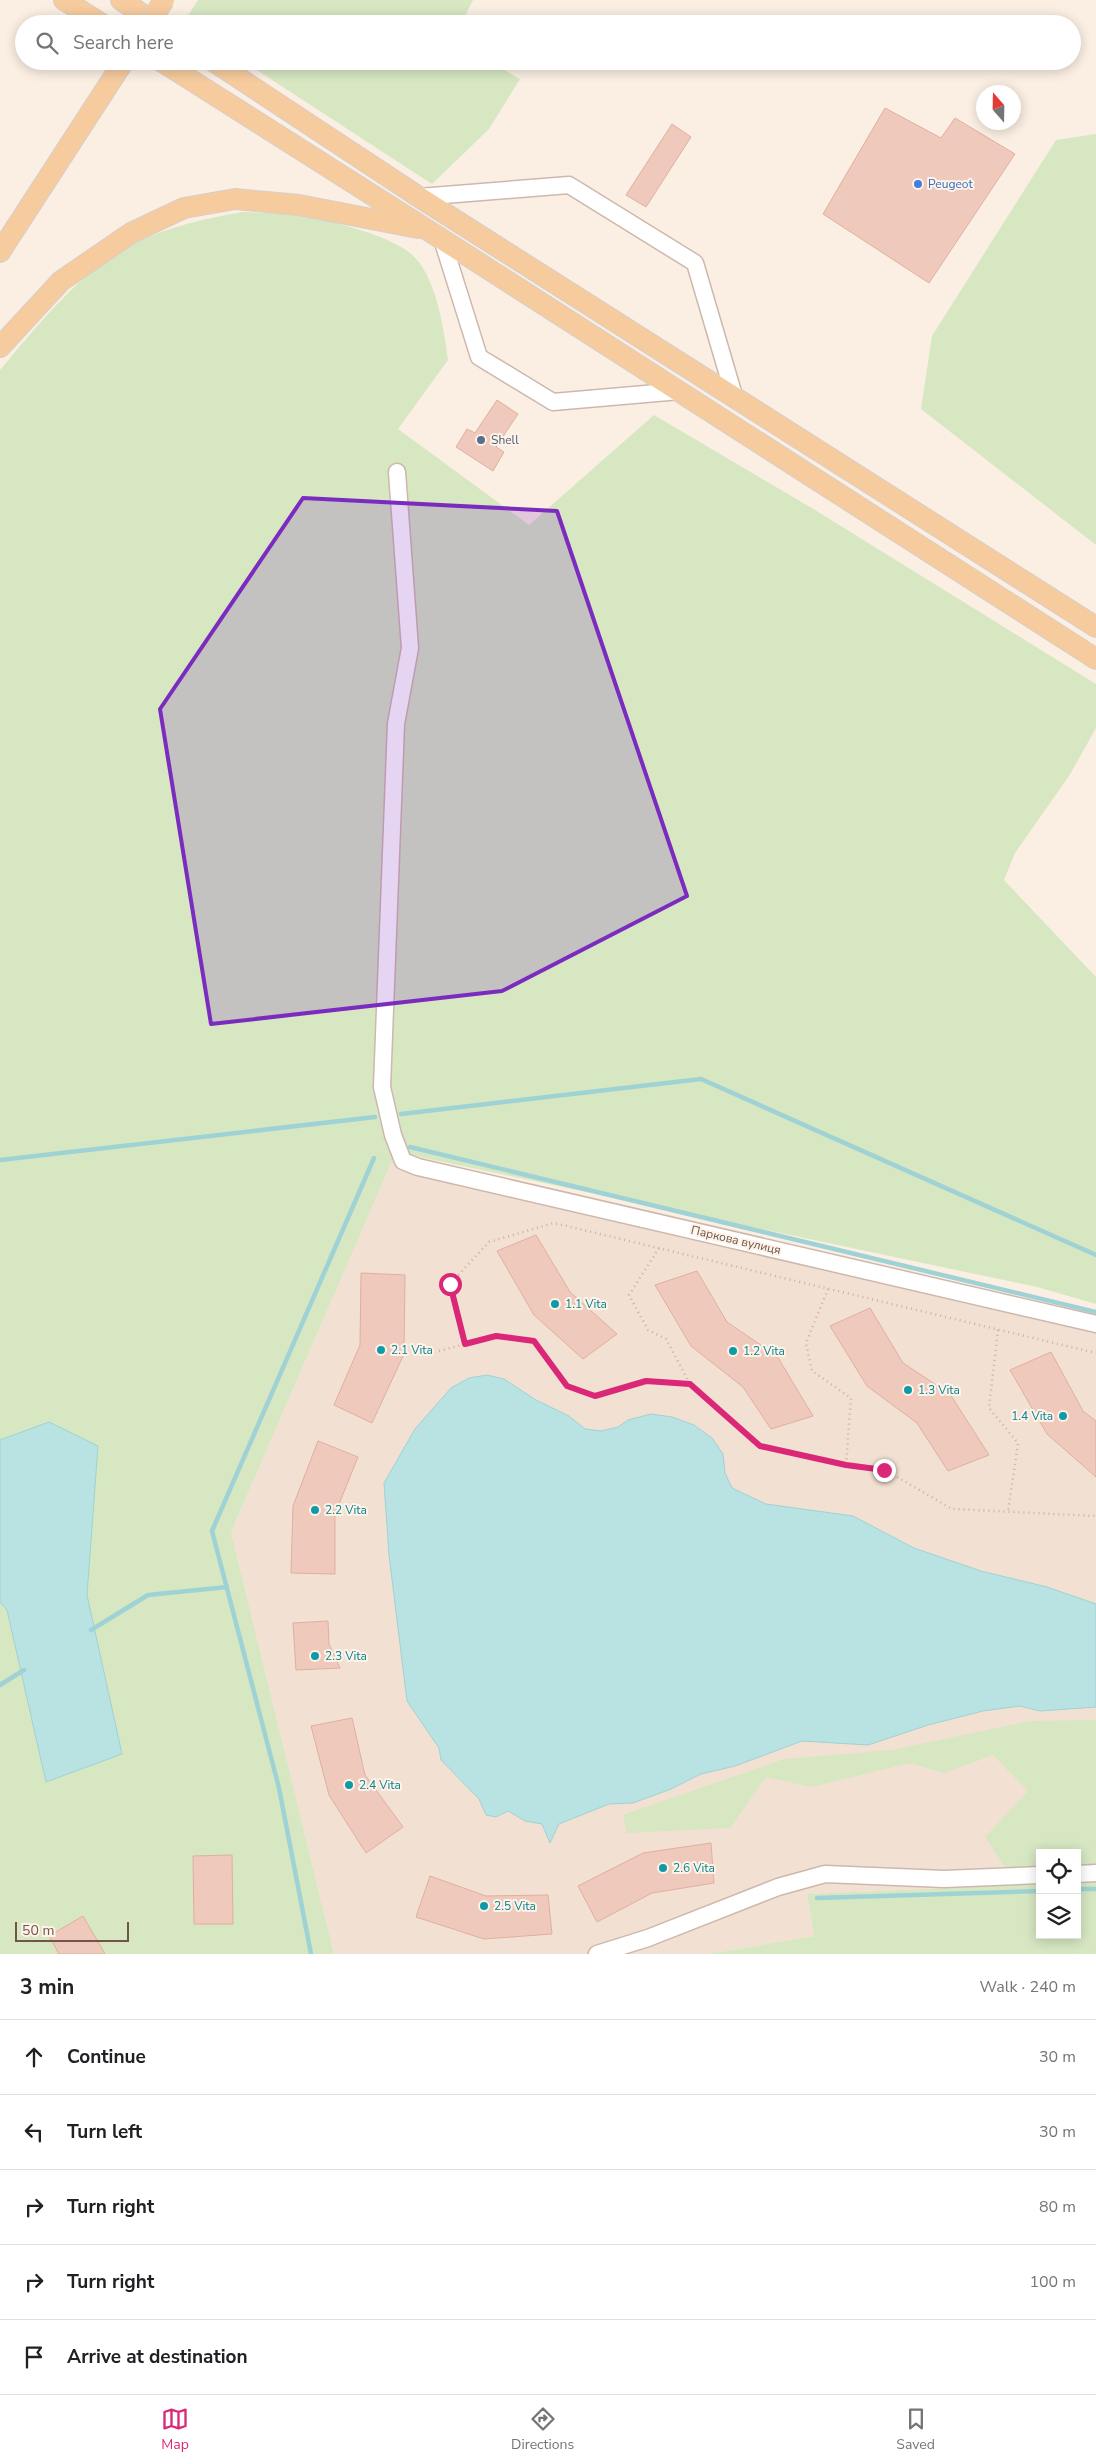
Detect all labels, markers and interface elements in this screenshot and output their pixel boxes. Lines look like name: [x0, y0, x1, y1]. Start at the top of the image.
search box: [15, 15, 1081, 70]
icon: search: [33, 29, 61, 57]
text: Search here: [73, 30, 174, 56]
north arrow: [976, 85, 1021, 130]
place label: Peugeot: [928, 176, 973, 192]
marker: Peugeot: [912, 178, 924, 190]
place label: Shell: [491, 432, 519, 448]
marker: Shell: [475, 434, 487, 446]
street label: Паркова вулиця: [689, 1222, 783, 1258]
route start: [439, 1273, 462, 1296]
place label: 1.1 Vita: [565, 1296, 607, 1312]
marker: 1.1 Vita: [549, 1298, 561, 1310]
place label: 2.1 Vita: [391, 1342, 433, 1358]
place label: 1.2 Vita: [743, 1343, 785, 1359]
marker: 2.1 Vita: [375, 1344, 387, 1356]
marker: 1.2 Vita: [727, 1345, 739, 1357]
place label: 1.3 Vita: [918, 1382, 960, 1398]
marker: 1.3 Vita: [902, 1384, 914, 1396]
place label: 1.4 Vita: [1011, 1408, 1053, 1424]
marker: 1.4 Vita: [1057, 1410, 1069, 1422]
route end: [873, 1459, 896, 1482]
place label: 2.2 Vita: [325, 1502, 367, 1518]
marker: 2.2 Vita: [309, 1504, 321, 1516]
place label: 2.3 Vita: [325, 1648, 367, 1664]
marker: 2.3 Vita: [309, 1650, 321, 1662]
place label: 2.4 Vita: [359, 1777, 401, 1793]
marker: 2.4 Vita: [343, 1779, 355, 1791]
map controls: [1036, 1849, 1081, 1939]
button: locate: [1036, 1849, 1081, 1894]
place label: 2.6 Vita: [673, 1860, 715, 1876]
marker: 2.6 Vita: [657, 1862, 669, 1874]
button: layers: [1036, 1894, 1081, 1939]
place label: 2.5 Vita: [494, 1898, 536, 1914]
marker: 2.5 Vita: [478, 1900, 490, 1912]
scale bar: [15, 1919, 129, 1942]
text: 50 m: [22, 1921, 54, 1940]
text: 3 min: [20, 1973, 74, 2001]
text: Walk · 240 m: [980, 1976, 1076, 1998]
icon: ahead: [20, 2043, 48, 2071]
text: Continue: [67, 2044, 146, 2070]
text: 30 m: [1039, 2046, 1076, 2068]
icon: left: [20, 2118, 48, 2146]
text: Turn left: [67, 2119, 142, 2145]
text: 30 m: [1039, 2121, 1076, 2143]
icon: right: [20, 2193, 48, 2221]
text: Turn right: [67, 2194, 154, 2220]
text: 80 m: [1039, 2196, 1076, 2218]
icon: right: [20, 2268, 48, 2296]
text: Turn right: [67, 2269, 154, 2295]
text: 100 m: [1029, 2271, 1076, 2293]
icon: arrive: [20, 2343, 48, 2371]
text: Arrive at destination: [67, 2344, 248, 2370]
tab: Map: [161, 2405, 189, 2454]
tab: Directions: [511, 2405, 574, 2454]
tab: Saved: [896, 2405, 935, 2454]

